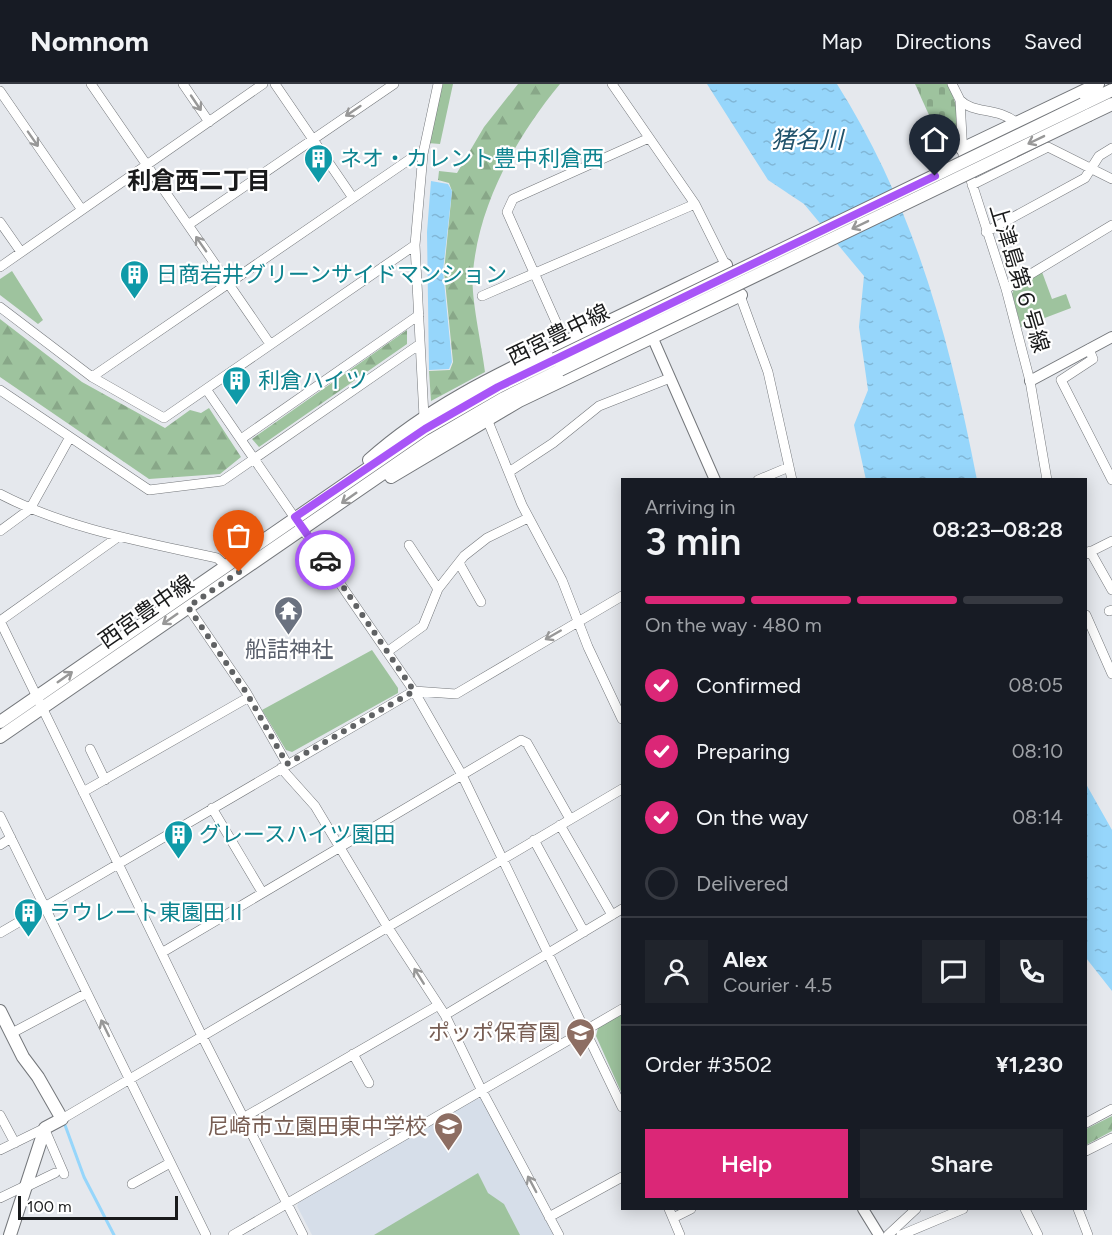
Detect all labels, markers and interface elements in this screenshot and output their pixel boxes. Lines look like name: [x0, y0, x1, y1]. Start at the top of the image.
text: Nomnom: [30, 24, 149, 58]
text: Map: [821, 29, 862, 54]
text: Directions: [895, 29, 991, 54]
text: Saved: [1024, 29, 1082, 54]
one-way arrow: [190, 94, 202, 111]
one-way arrow: [346, 105, 362, 117]
pin: [909, 114, 960, 176]
icon: home: [918, 123, 951, 156]
water label: 猪名川: [771, 125, 846, 154]
one-way arrow: [27, 131, 39, 147]
one-way arrow: [1027, 135, 1045, 147]
building icon: ネオ・カレント豊中利倉西: [303, 142, 335, 184]
place label: ネオ・カレント豊中利倉西: [340, 145, 604, 172]
district label: 利倉西二丁目: [127, 166, 271, 195]
street label: 上津島第６号線: [984, 201, 1055, 356]
one-way arrow: [852, 219, 870, 231]
one-way arrow: [195, 236, 207, 253]
building icon: 日商岩井グリーンサイドマンション: [119, 258, 151, 300]
place label: 日商岩井グリーンサイドマンション: [156, 261, 507, 288]
street label: 西宮豊中線: [503, 298, 614, 371]
building icon: 利倉ハイツ: [221, 364, 253, 406]
place label: 利倉ハイツ: [258, 367, 368, 394]
one-way arrow: [341, 492, 357, 504]
text: Arriving in: [645, 495, 735, 519]
pin: [213, 510, 264, 572]
text: 08:23–08:28: [932, 516, 1063, 543]
text: 3 min: [645, 518, 741, 565]
icon: bag: [222, 519, 255, 552]
courier: [295, 530, 355, 590]
icon: car: [309, 544, 342, 577]
street label: 西宮豊中線: [93, 569, 199, 654]
temple icon: 船詰神社: [273, 594, 305, 636]
one-way arrow: [162, 613, 178, 625]
text: On the way · 480 m: [645, 613, 822, 637]
one-way arrow: [545, 629, 562, 641]
place label: 船詰神社: [245, 636, 333, 663]
icon: check: [645, 669, 678, 702]
one-way arrow: [57, 671, 73, 683]
text: Confirmed: [696, 672, 801, 699]
text: 08:05: [1009, 673, 1063, 697]
icon: check: [645, 735, 678, 768]
text: Preparing: [696, 738, 790, 765]
text: 08:10: [1012, 739, 1063, 763]
icon: check: [645, 801, 678, 834]
text: On the way: [696, 804, 808, 831]
text: 08:14: [1012, 805, 1063, 829]
building icon: グレースハイツ園田: [162, 818, 194, 860]
place label: グレースハイツ園田: [199, 821, 395, 848]
text: Delivered: [696, 870, 789, 897]
building icon: ラウレート東園田Ⅱ: [12, 896, 44, 938]
place label: ラウレート東園田Ⅱ: [49, 899, 247, 926]
button: person: [645, 940, 708, 1003]
button: chat: [922, 940, 985, 1003]
button: phone: [1000, 940, 1063, 1003]
text: Alex: [723, 946, 768, 973]
one-way arrow: [412, 968, 424, 985]
text: Courier · 4.5: [723, 973, 832, 997]
school or university icon: ポッポ保育園: [565, 1016, 597, 1058]
place label: ポッポ保育園: [428, 1019, 560, 1046]
one-way arrow: [99, 1020, 110, 1038]
text: Order #3502: [645, 1051, 772, 1078]
text: ¥1,230: [996, 1051, 1063, 1078]
school or university icon: 尼崎市立園田東中学校: [432, 1110, 464, 1152]
place label: 尼崎市立園田東中学校: [207, 1113, 427, 1140]
button: Help: [645, 1129, 848, 1198]
button: Share: [860, 1129, 1063, 1198]
one-way arrow: [526, 1175, 537, 1193]
scale bar: [18, 1193, 178, 1220]
text: 100 m: [27, 1197, 72, 1216]

